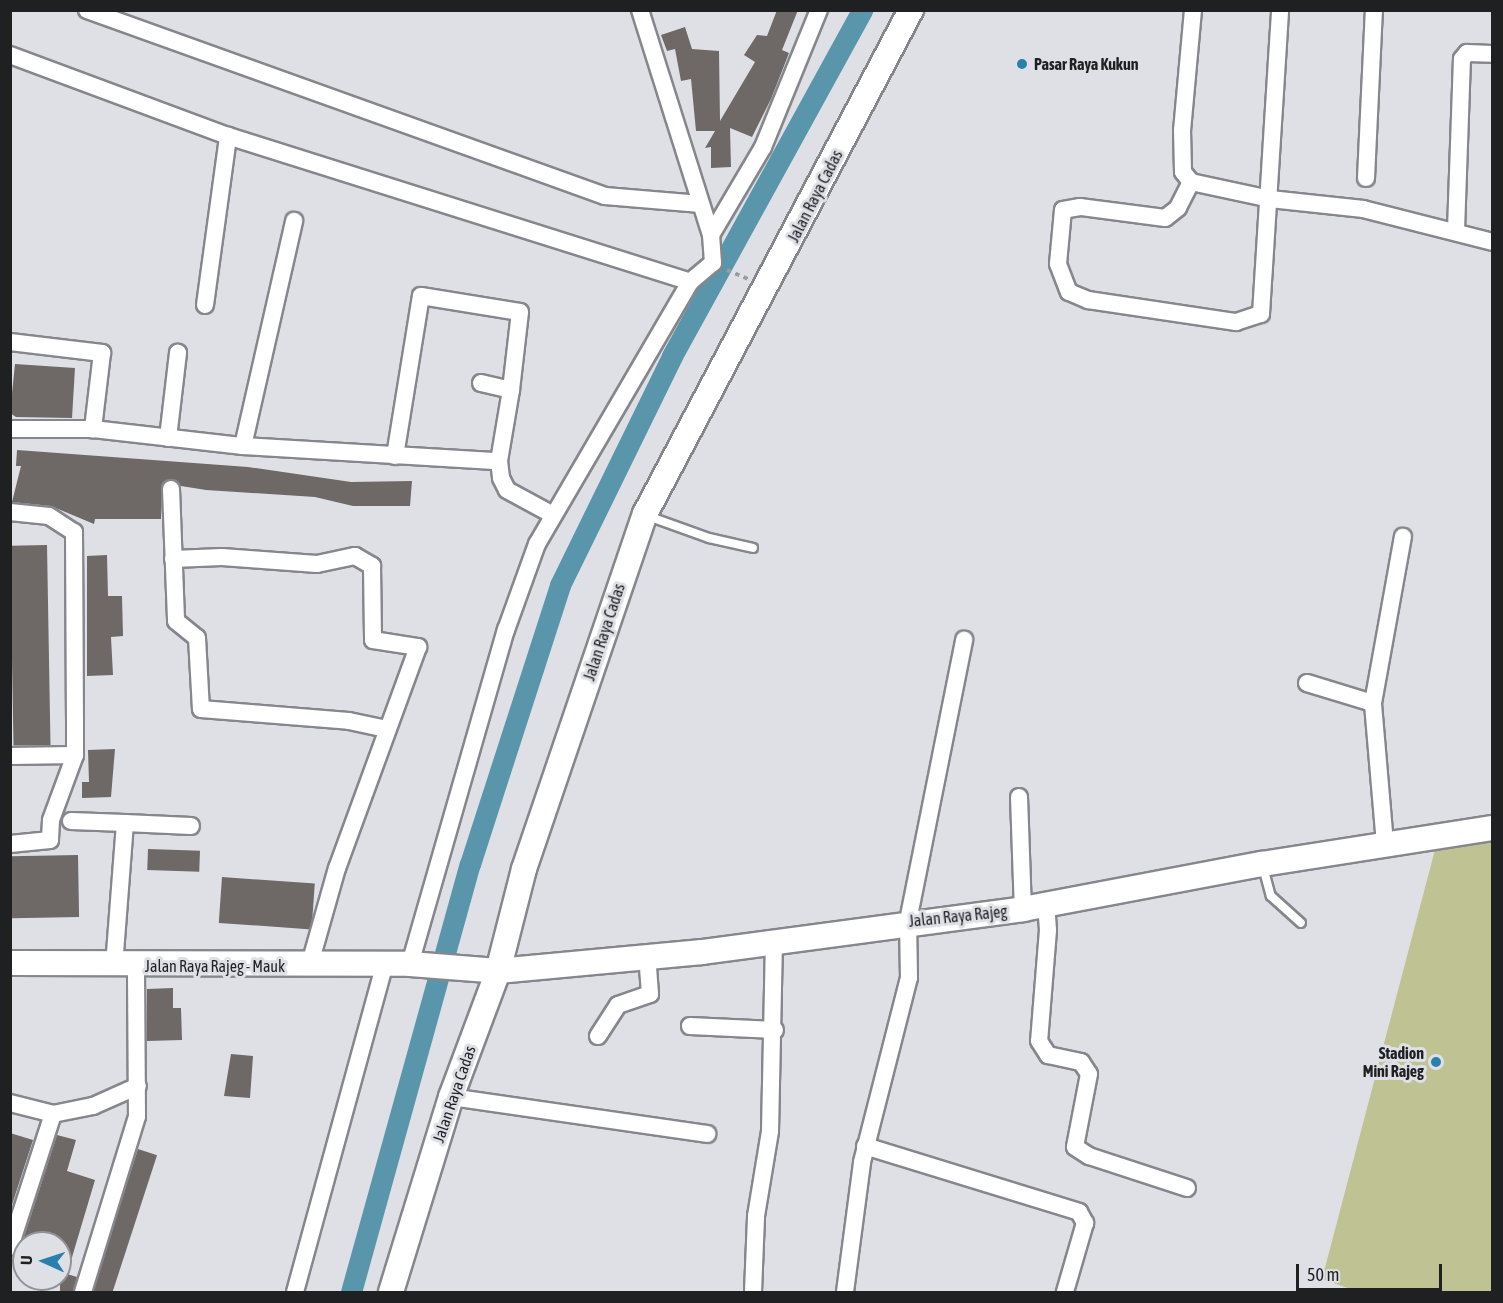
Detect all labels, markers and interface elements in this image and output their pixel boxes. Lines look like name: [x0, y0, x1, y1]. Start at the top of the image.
place label: Pasar Raya Kukun: [1034, 54, 1138, 74]
marker: Pasar Raya Kukun: [1015, 57, 1029, 71]
street label: Jalan Raya Cadas: [784, 147, 846, 245]
street label: Jalan Raya Cadas: [579, 581, 629, 683]
street label: Jalan Raya Rajeg: [908, 901, 1008, 931]
street label: Jalan Raya Rajeg - Mauk: [145, 956, 285, 976]
street label: Jalan Raya Cadas: [428, 1043, 480, 1145]
place label: Stadion Mini Rajeg: [1363, 1043, 1424, 1081]
marker: Stadion Mini Rajeg: [1429, 1055, 1443, 1069]
north arrow: [12, 1231, 72, 1291]
scale bar: [1299, 1252, 1444, 1290]
text: U: [17, 1255, 35, 1265]
text: 50 m: [1307, 1264, 1339, 1285]

